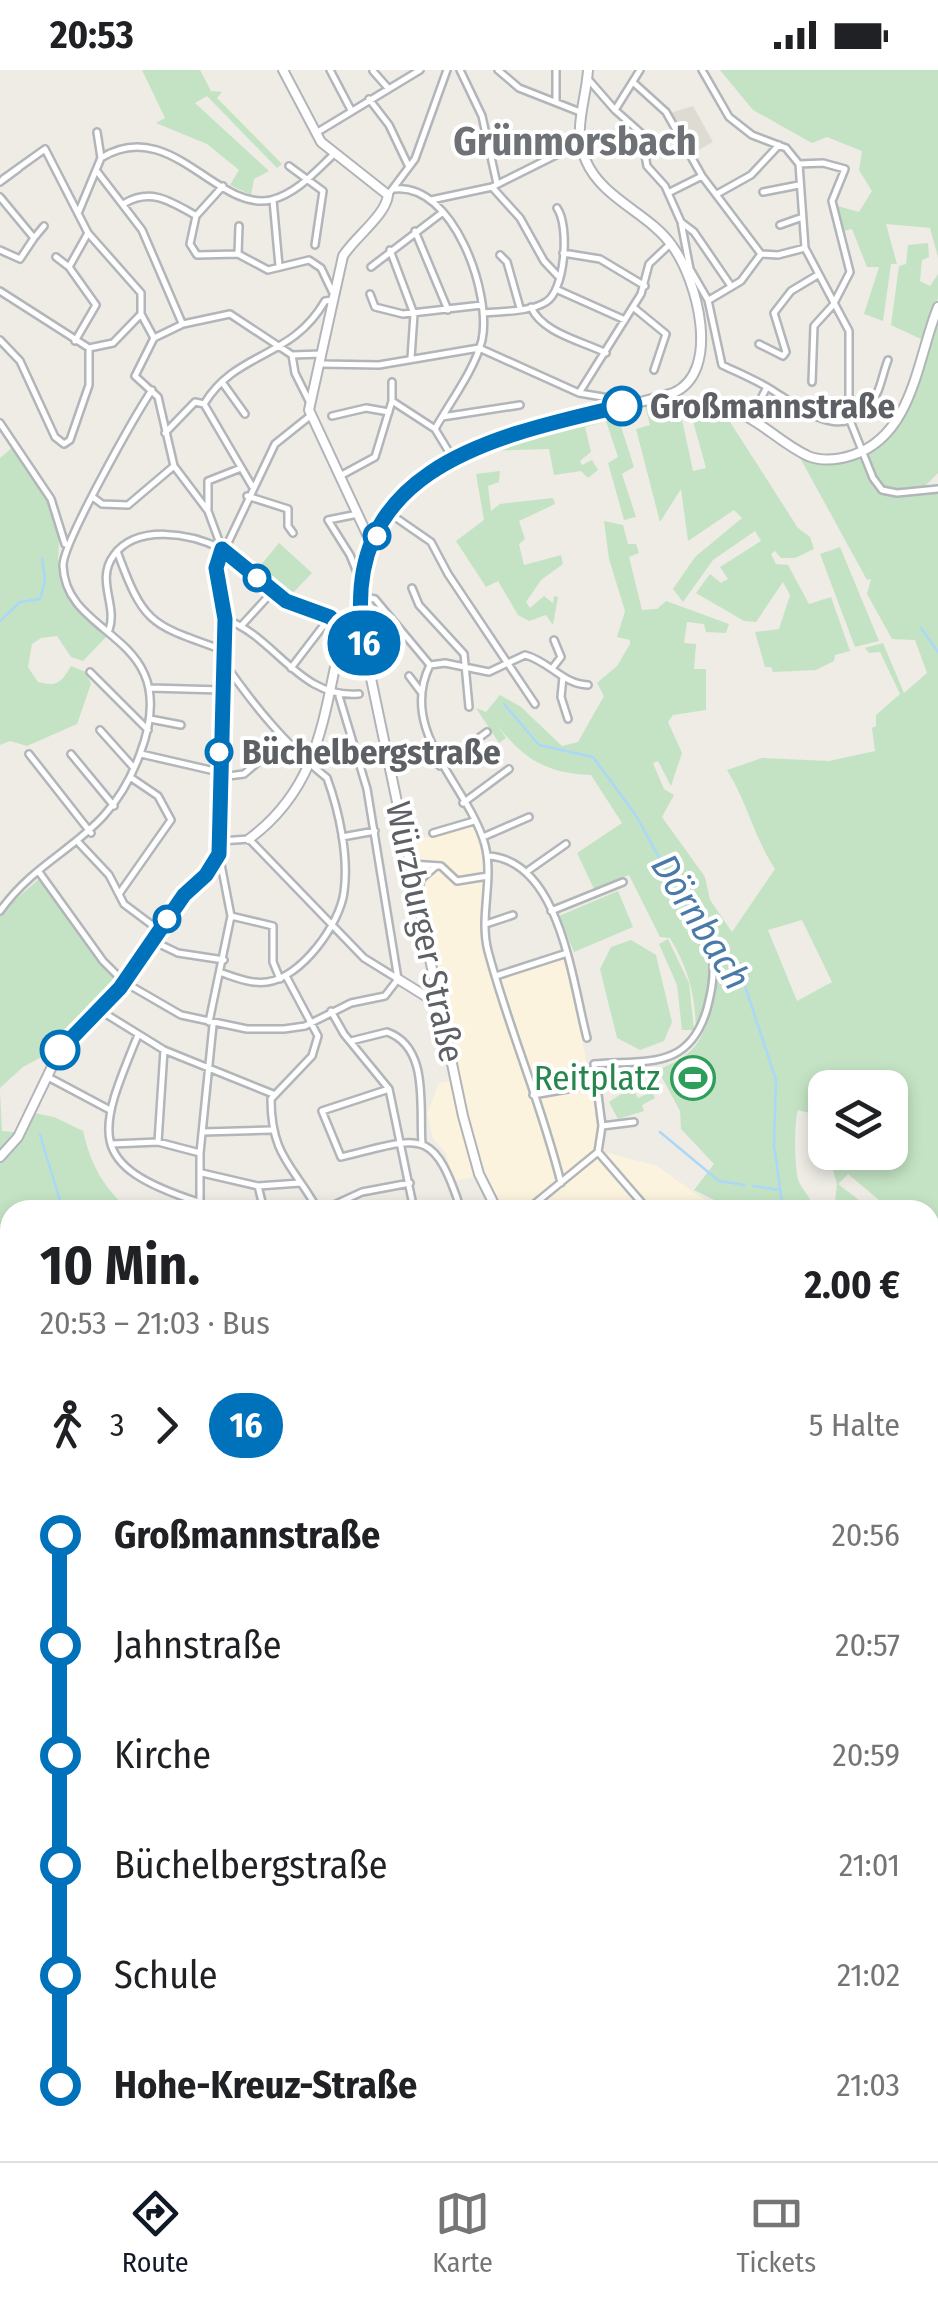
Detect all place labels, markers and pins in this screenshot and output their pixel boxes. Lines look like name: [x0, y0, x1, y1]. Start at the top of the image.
place label: Großmannstraße: [650, 385, 895, 427]
marker: Großmannstraße: [603, 387, 641, 425]
unlabelled marker: [364, 523, 390, 549]
unlabelled marker: [244, 565, 270, 591]
place label: Büchelbergstraße: [242, 731, 501, 773]
marker: Büchelbergstraße: [206, 739, 232, 765]
unlabelled marker: [154, 906, 180, 932]
unlabelled marker: [41, 1031, 79, 1069]
sports icon: Reitplatz: [670, 1055, 716, 1101]
place label: Reitplatz: [534, 1057, 660, 1099]

